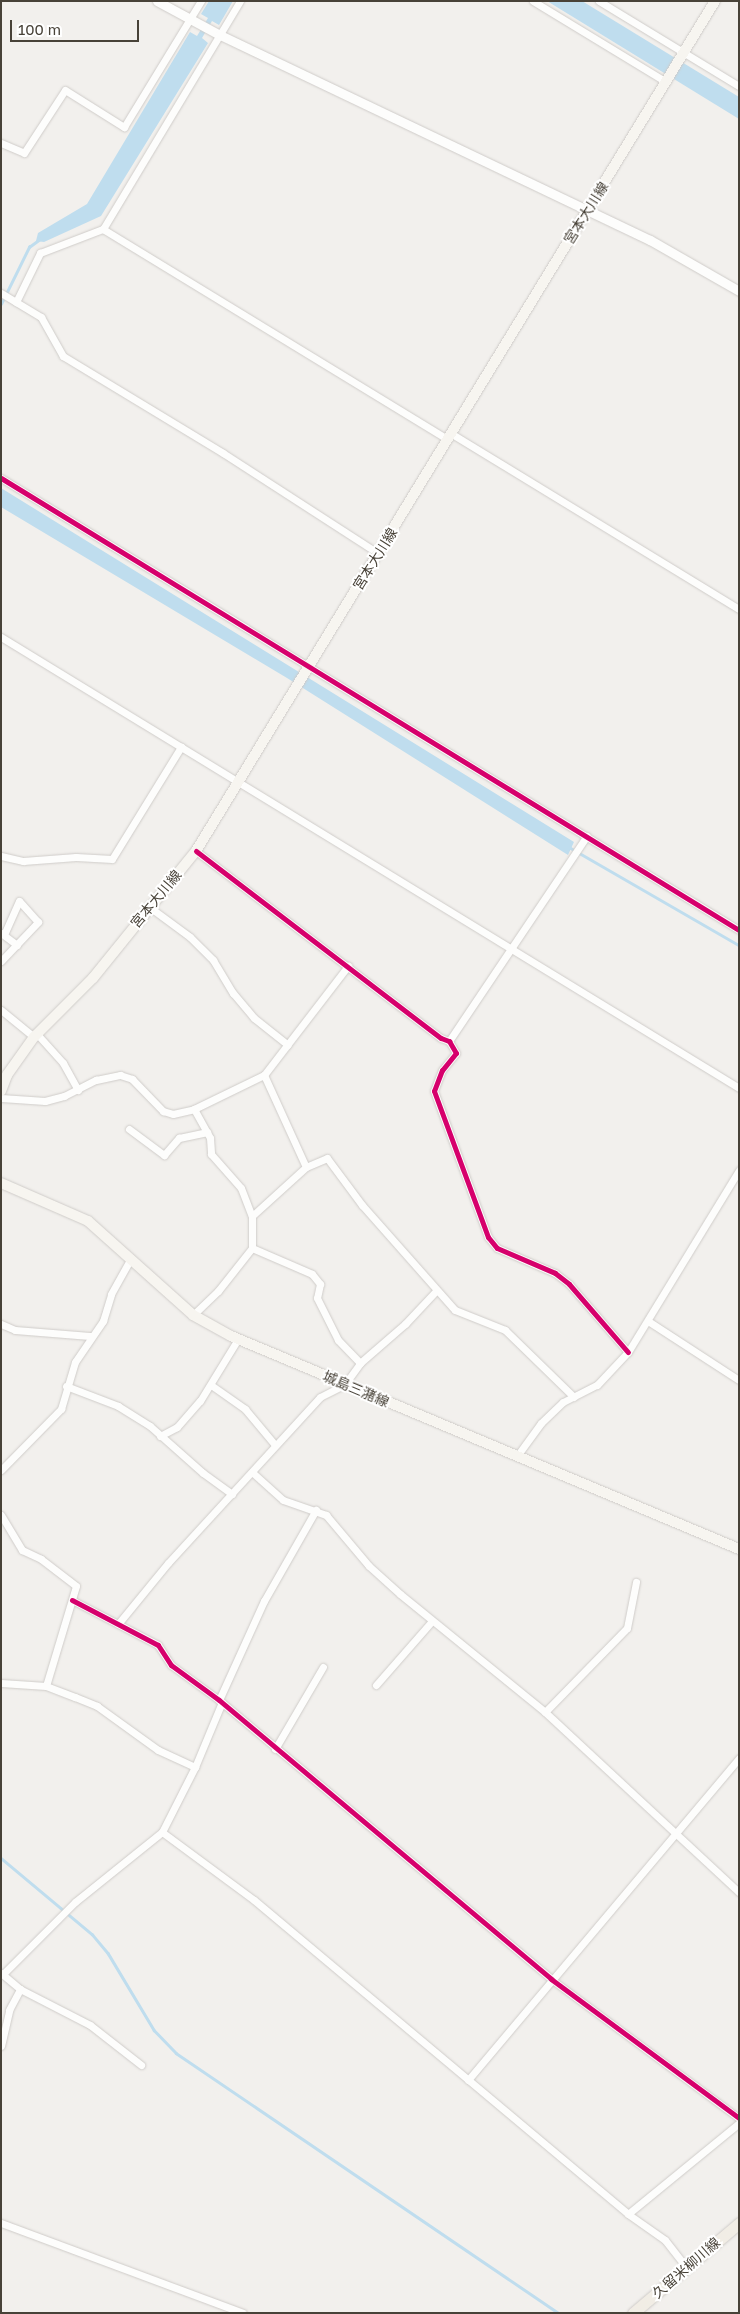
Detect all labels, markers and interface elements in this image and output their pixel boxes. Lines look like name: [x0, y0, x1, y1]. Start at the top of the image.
scale bar: [12, 10, 141, 42]
text: 100 m: [18, 20, 61, 38]
street label: 宮本大川線: [560, 179, 612, 247]
street label: 宮本大川線: [349, 525, 401, 593]
street label: 宮本大川線: [127, 867, 185, 931]
street label: 城島三潴線: [321, 1368, 391, 1410]
street label: 久留米柳川線: [649, 2234, 723, 2302]

